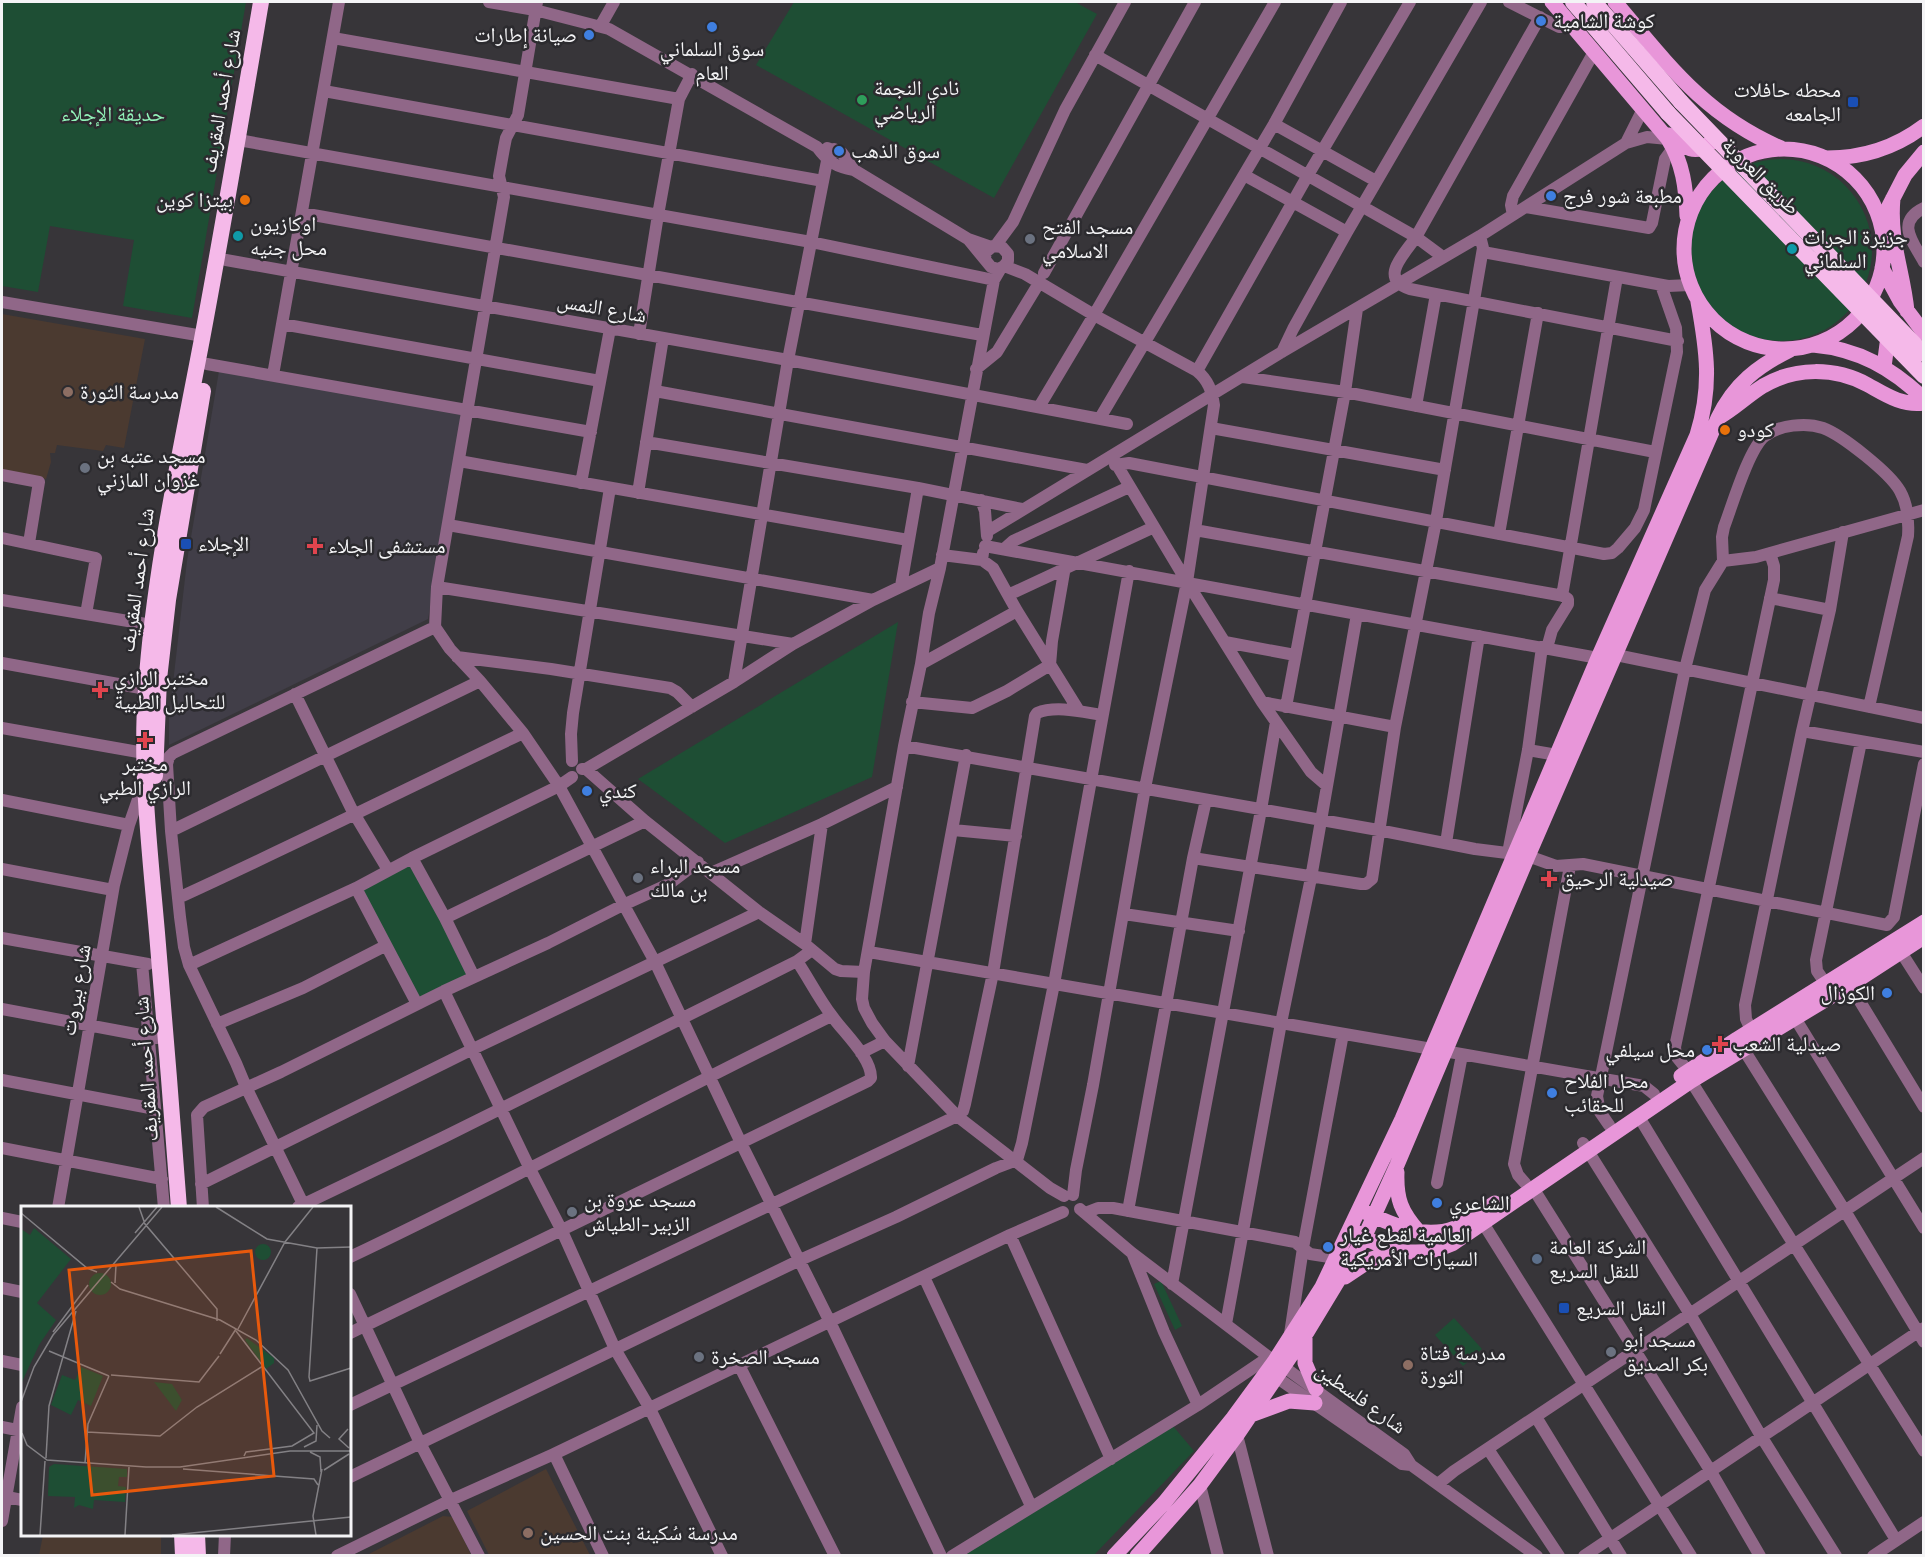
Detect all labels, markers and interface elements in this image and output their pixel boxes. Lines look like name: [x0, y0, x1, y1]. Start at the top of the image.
place label: كوشة الشامية: [1553, 7, 1655, 32]
marker: كوشة الشامية: [1534, 14, 1548, 28]
marker: سوق السلماني العام: [705, 20, 719, 34]
place label: صيانة إطارات: [474, 21, 577, 49]
street label: شارع أحمد المقريف: [195, 27, 246, 175]
marker: صيانة إطارات: [582, 28, 596, 42]
place label: سوق السلماني العام: [660, 35, 764, 87]
place label: نادي النجمة الرياضي: [874, 74, 959, 128]
place label: محطه حافلات الجامعه: [1734, 76, 1841, 125]
marker: نادي النجمة الرياضي: [855, 93, 869, 107]
marker: محطه حافلات الجامعه: [1846, 95, 1860, 109]
park label: حديقة الإجلاء: [61, 100, 165, 127]
street label: طريق العروبة: [1717, 131, 1806, 220]
place label: سوق الذهب: [851, 137, 940, 164]
marker: سوق الذهب: [832, 144, 846, 158]
place label: مطبعة شور فرج: [1563, 182, 1682, 209]
place label: بيتزا كوين: [156, 186, 233, 213]
marker: مطبعة شور فرج: [1544, 189, 1558, 203]
marker: بيتزا كوين: [238, 193, 252, 207]
place label: اوكازيون محل جنيه: [250, 210, 327, 261]
place label: مسجد الفتح الاسلامي: [1042, 213, 1133, 267]
place label: جزيرة الجرات السلماني: [1804, 223, 1908, 277]
marker: اوكازيون محل جنيه: [231, 229, 245, 243]
marker: مسجد الفتح الاسلامي: [1023, 232, 1037, 246]
marker: جزيرة الجرات السلماني: [1785, 242, 1799, 256]
street label: شارع النمس: [555, 286, 649, 329]
place label: مدرسة الثورة: [80, 378, 179, 403]
marker: مدرسة الثورة: [61, 385, 75, 399]
place label: كودو: [1737, 416, 1774, 441]
marker: كودو: [1718, 423, 1732, 437]
place label: مسجد عتبه بن غزوان المازني: [97, 442, 206, 496]
marker: مسجد عتبه بن غزوان المازني: [78, 461, 92, 475]
street label: شارع أحمد المقريف: [113, 506, 160, 654]
place label: الإجلاء: [198, 530, 249, 557]
place label: مستشفى الجلاء: [328, 532, 446, 559]
marker: الإجلاء: [179, 537, 193, 551]
marker: مستشفى الجلاء: [306, 537, 324, 555]
place label: مختبر الرازي للتحاليل الطبية: [114, 664, 225, 715]
marker: مختبر الرازي للتحاليل الطبية: [91, 681, 109, 699]
marker: مختبر الرازي الطبي: [136, 731, 154, 749]
place label: مختبر الرازي الطبي: [99, 750, 191, 804]
place label: كندي: [599, 777, 637, 807]
marker: كندي: [580, 784, 594, 798]
place label: مسجد البراء بن مالك: [650, 852, 740, 903]
place label: صيدلية الرحيق: [1561, 865, 1674, 892]
marker: مسجد البراء بن مالك: [631, 871, 645, 885]
marker: صيدلية الرحيق: [1542, 872, 1556, 886]
street label: شارع بيروت: [54, 942, 97, 1038]
place label: الكوزال: [1820, 979, 1875, 1005]
marker: الكوزال: [1880, 986, 1894, 1000]
street label: شارع أحمد المقريف: [127, 996, 164, 1142]
place label: صيدلية الشعب: [1732, 1030, 1841, 1056]
place label: محل سيلفي: [1605, 1036, 1695, 1066]
marker: صيدلية الشعب: [1713, 1037, 1727, 1051]
marker: محل سيلفي: [1700, 1043, 1714, 1057]
place label: محل الفلاح للحقائب: [1564, 1067, 1648, 1117]
marker: محل الفلاح للحقائب: [1545, 1086, 1559, 1100]
place label: مسجد عروة بن الزبير-الطياش: [584, 1186, 696, 1237]
place label: الشاعري: [1449, 1189, 1510, 1219]
marker: الشاعري: [1430, 1196, 1444, 1210]
marker: مسجد عروة بن الزبير-الطياش: [565, 1205, 579, 1219]
inset map: [21, 1206, 351, 1536]
place label: العالمية لقطع غيار السيارات الأمريكية: [1339, 1221, 1478, 1270]
place label: الشركة العامة للنقل السريع: [1549, 1233, 1646, 1284]
marker: العالمية لقطع غيار السيارات الأمريكية: [1321, 1240, 1335, 1254]
marker: الشركة العامة للنقل السريع: [1530, 1252, 1544, 1266]
place label: النقل السريع: [1576, 1294, 1666, 1321]
marker: النقل السريع: [1557, 1301, 1571, 1315]
place label: مسجد أبو بكر الصديق: [1623, 1326, 1708, 1377]
place label: مدرسة فتاة الثورة: [1420, 1339, 1506, 1388]
place label: مسجد الصخرة: [711, 1343, 820, 1368]
marker: مسجد أبو بكر الصديق: [1604, 1345, 1618, 1359]
marker: مسجد الصخرة: [692, 1350, 706, 1364]
street label: شارع فلسطين: [1311, 1356, 1412, 1440]
marker: مدرسة فتاة الثورة: [1401, 1358, 1415, 1372]
place label: مدرسة سُكينة بنت الحسين: [540, 1519, 738, 1546]
marker: مدرسة سُكينة بنت الحسين: [521, 1526, 535, 1540]

